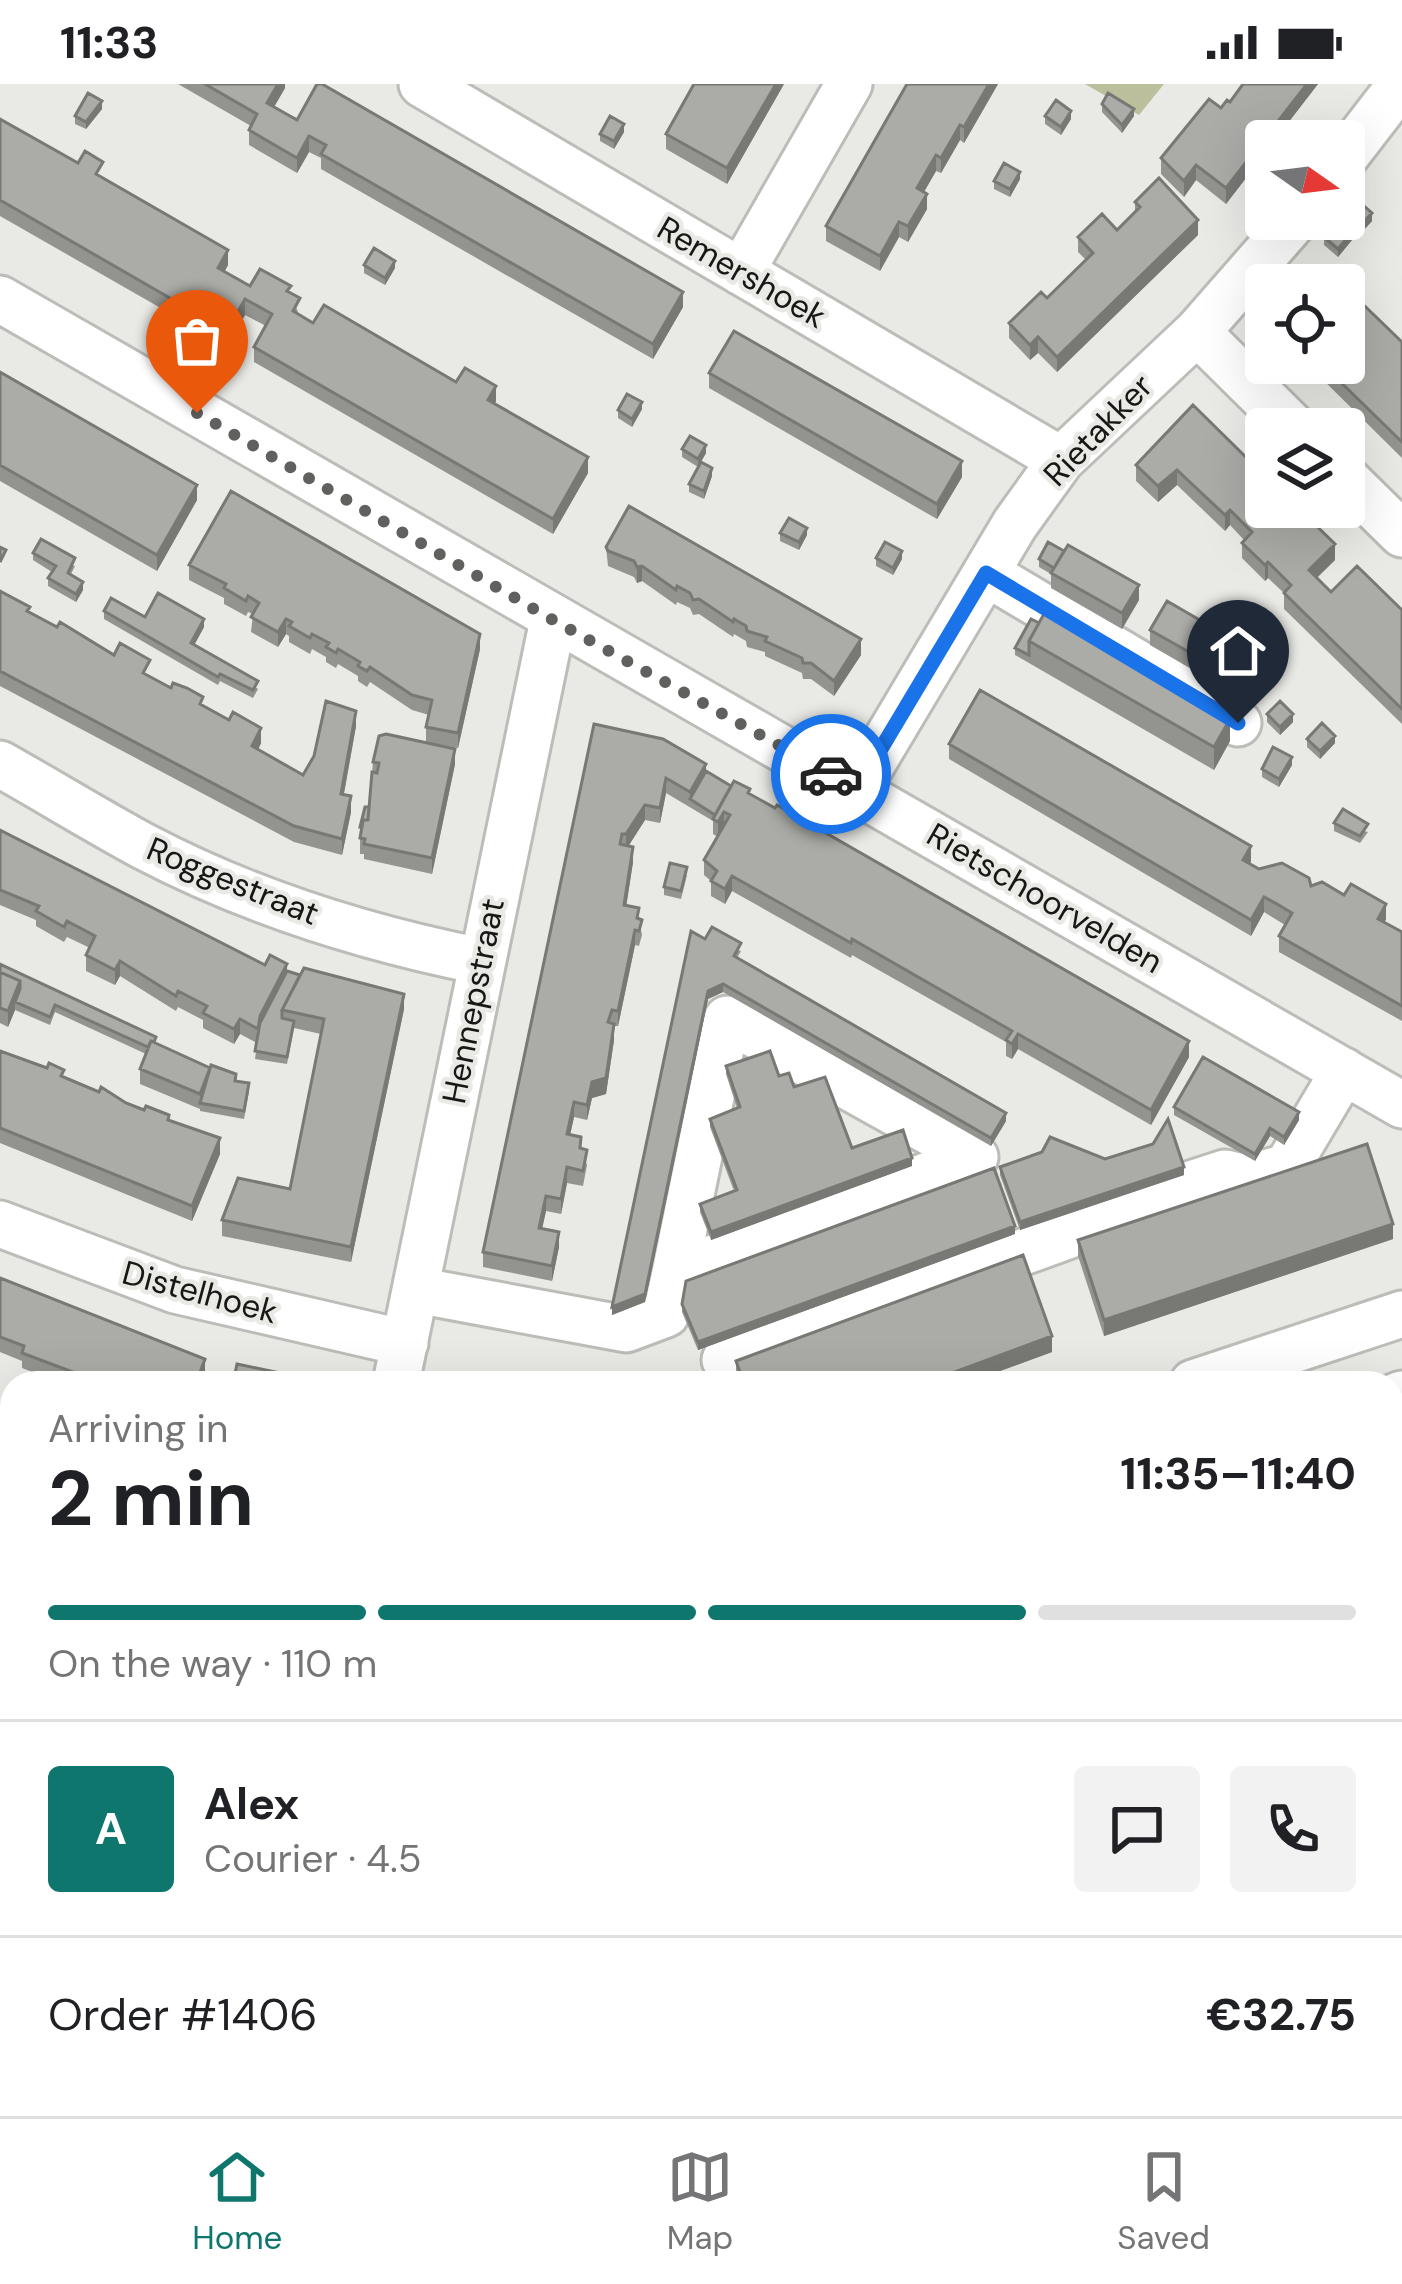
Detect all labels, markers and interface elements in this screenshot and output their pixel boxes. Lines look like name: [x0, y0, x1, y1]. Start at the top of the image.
text: 11:33: [60, 13, 158, 72]
north arrow: [1245, 120, 1365, 240]
map controls: [1245, 120, 1365, 528]
street label: Remershoek: [650, 206, 835, 338]
button: locate: [1245, 264, 1365, 384]
pin: [146, 290, 248, 413]
icon: bag: [164, 308, 230, 374]
street label: Rietakker: [1034, 365, 1162, 495]
button: layers: [1245, 408, 1365, 528]
pin: [1187, 600, 1289, 723]
icon: home: [1205, 618, 1271, 684]
courier: [771, 714, 891, 834]
icon: car: [798, 741, 864, 807]
street label: Rietschoorvelden: [919, 813, 1171, 983]
street label: Roggestraat: [141, 827, 325, 935]
street label: Hennepstraat: [432, 895, 514, 1107]
street label: Distelhoek: [118, 1251, 283, 1333]
text: Arriving in: [48, 1403, 228, 1454]
text: 11:35–11:40: [1120, 1444, 1356, 1503]
text: 2 min: [48, 1448, 254, 1549]
text: On the way · 110 m: [48, 1638, 377, 1689]
button: chat: [1074, 1766, 1200, 1892]
button: phone: [1230, 1766, 1356, 1892]
text: Alex: [204, 1774, 299, 1833]
text: A: [95, 1799, 127, 1858]
text: Courier · 4.5: [204, 1833, 421, 1884]
text: Order #1406: [48, 1985, 318, 2044]
text: €32.75: [1206, 1985, 1356, 2044]
tab: Home: [192, 2144, 282, 2259]
tab: Map: [667, 2144, 733, 2259]
tab: Saved: [1117, 2144, 1210, 2259]

